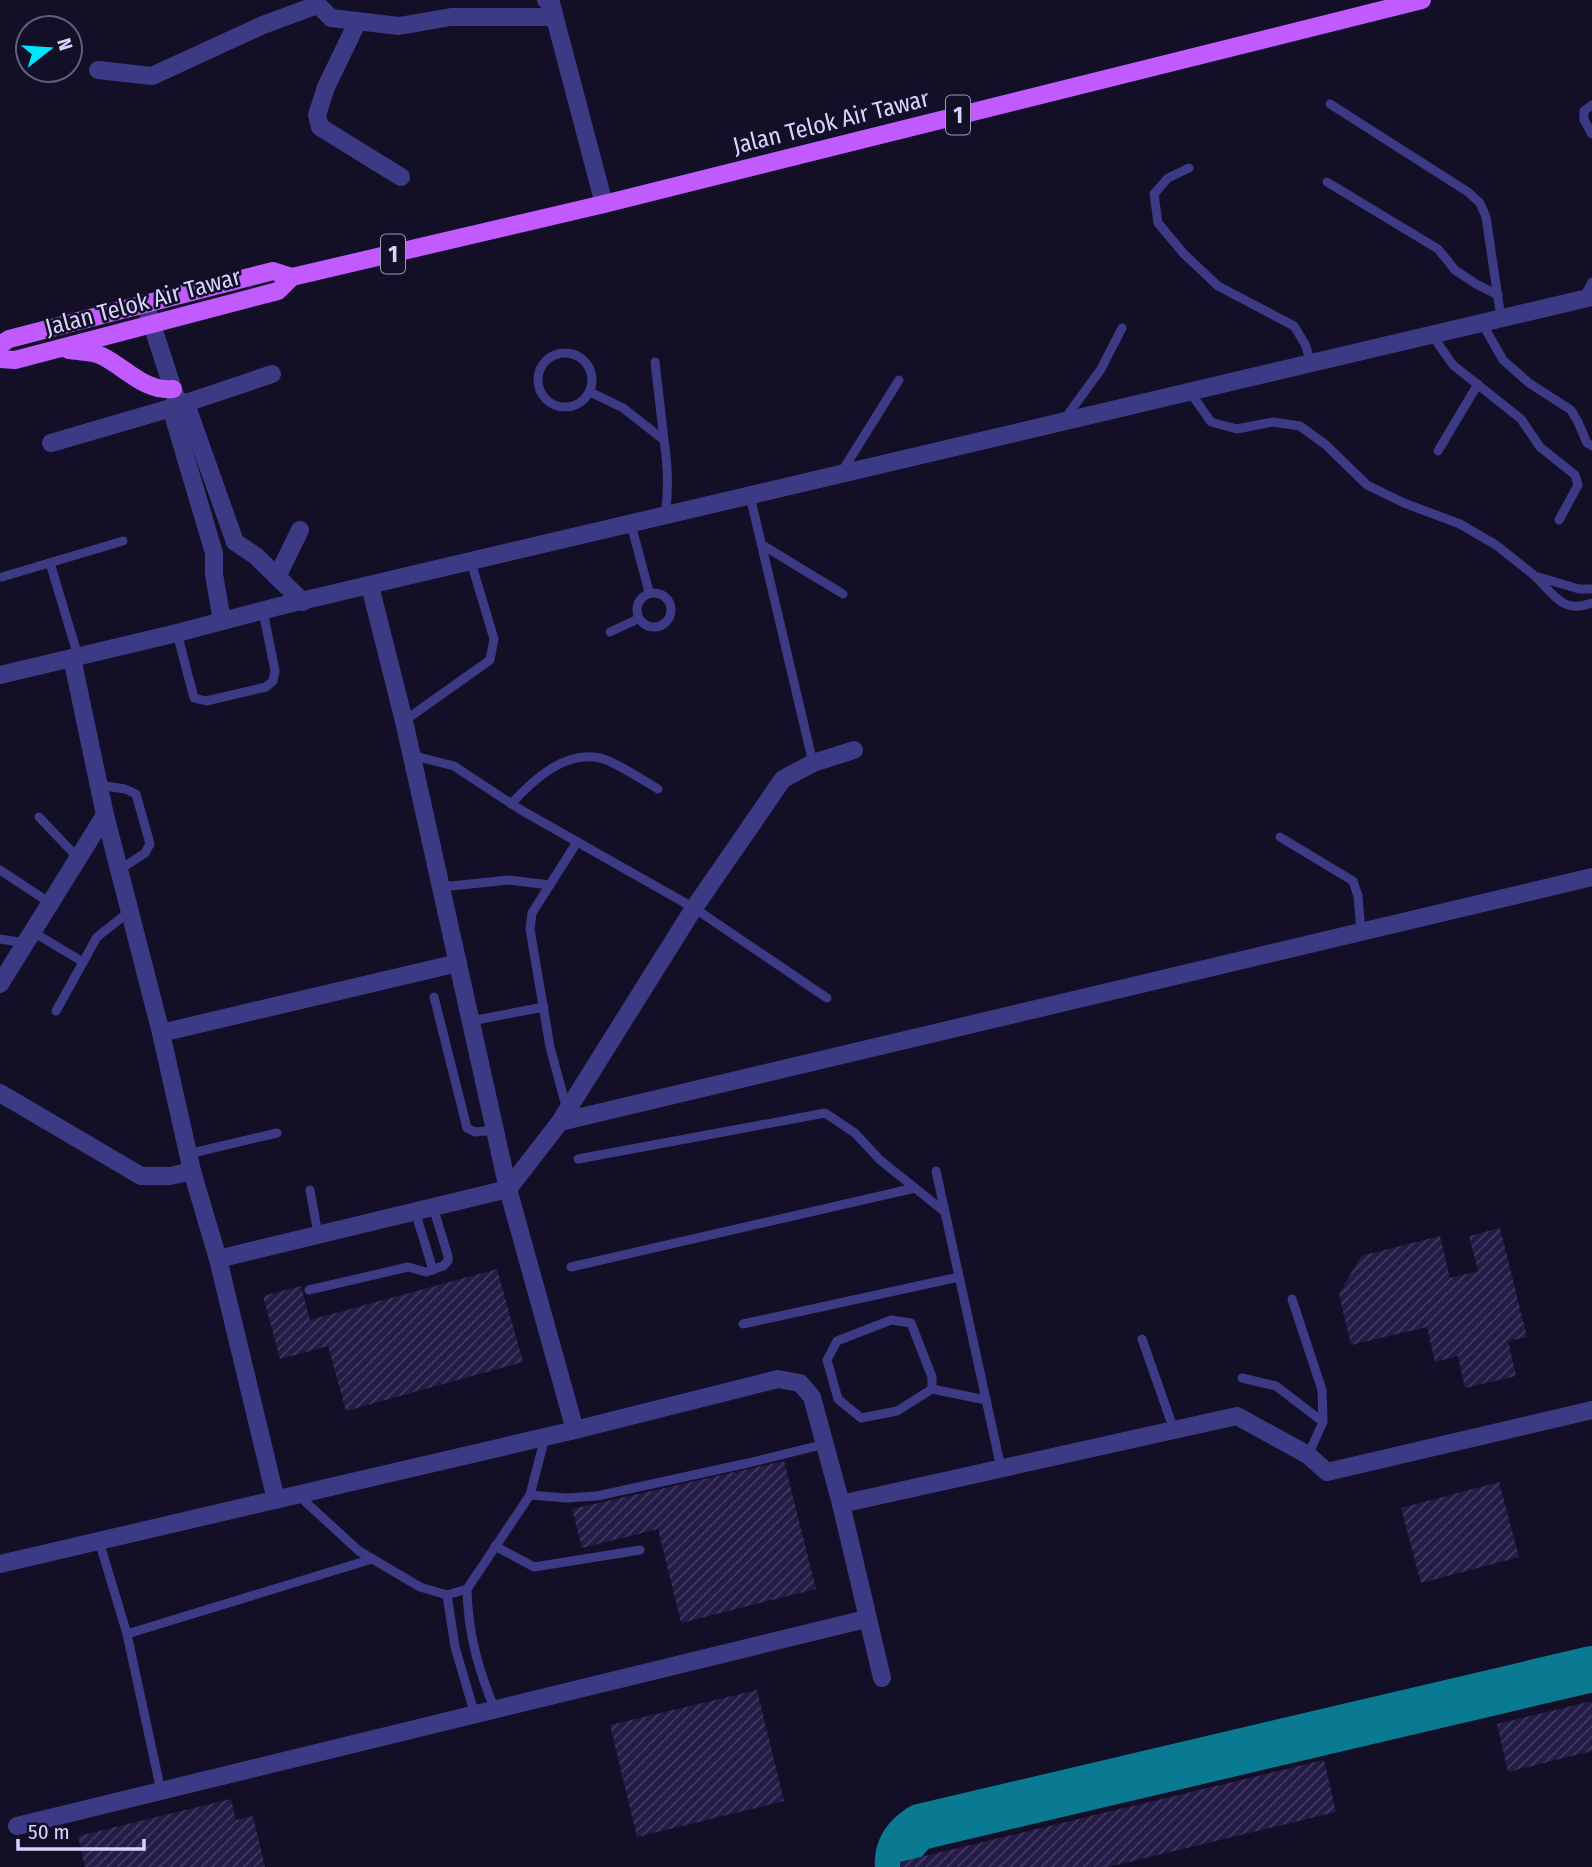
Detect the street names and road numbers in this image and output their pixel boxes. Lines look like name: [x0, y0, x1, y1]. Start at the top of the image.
street label: Jalan Telok Air Tawar: [730, 84, 933, 160]
road number: 1: [946, 96, 970, 134]
road number: 1: [381, 234, 405, 274]
street label: Jalan Telok Air Tawar: [42, 262, 245, 342]

